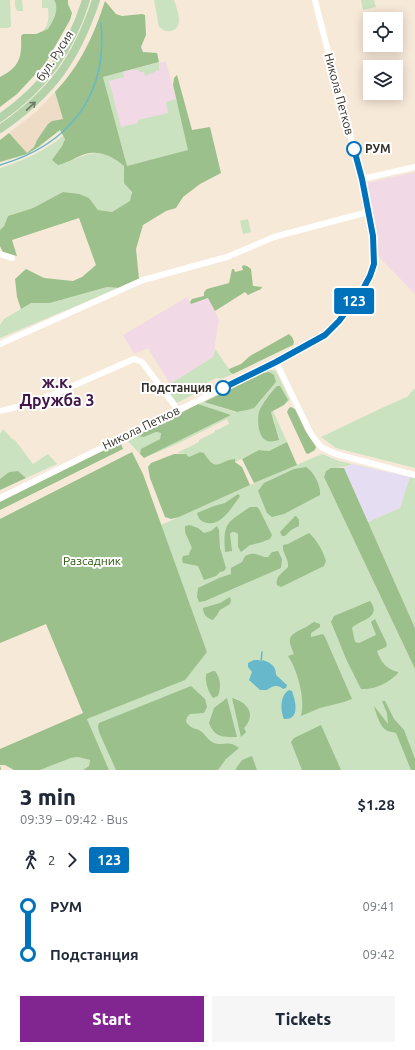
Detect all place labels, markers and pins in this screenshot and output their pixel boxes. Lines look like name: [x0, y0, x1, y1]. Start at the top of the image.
marker: РУМ: [346, 141, 362, 157]
place label: РУМ: [365, 142, 391, 155]
marker: Подстанция: [215, 380, 231, 396]
place label: Подстанция: [141, 381, 212, 394]

